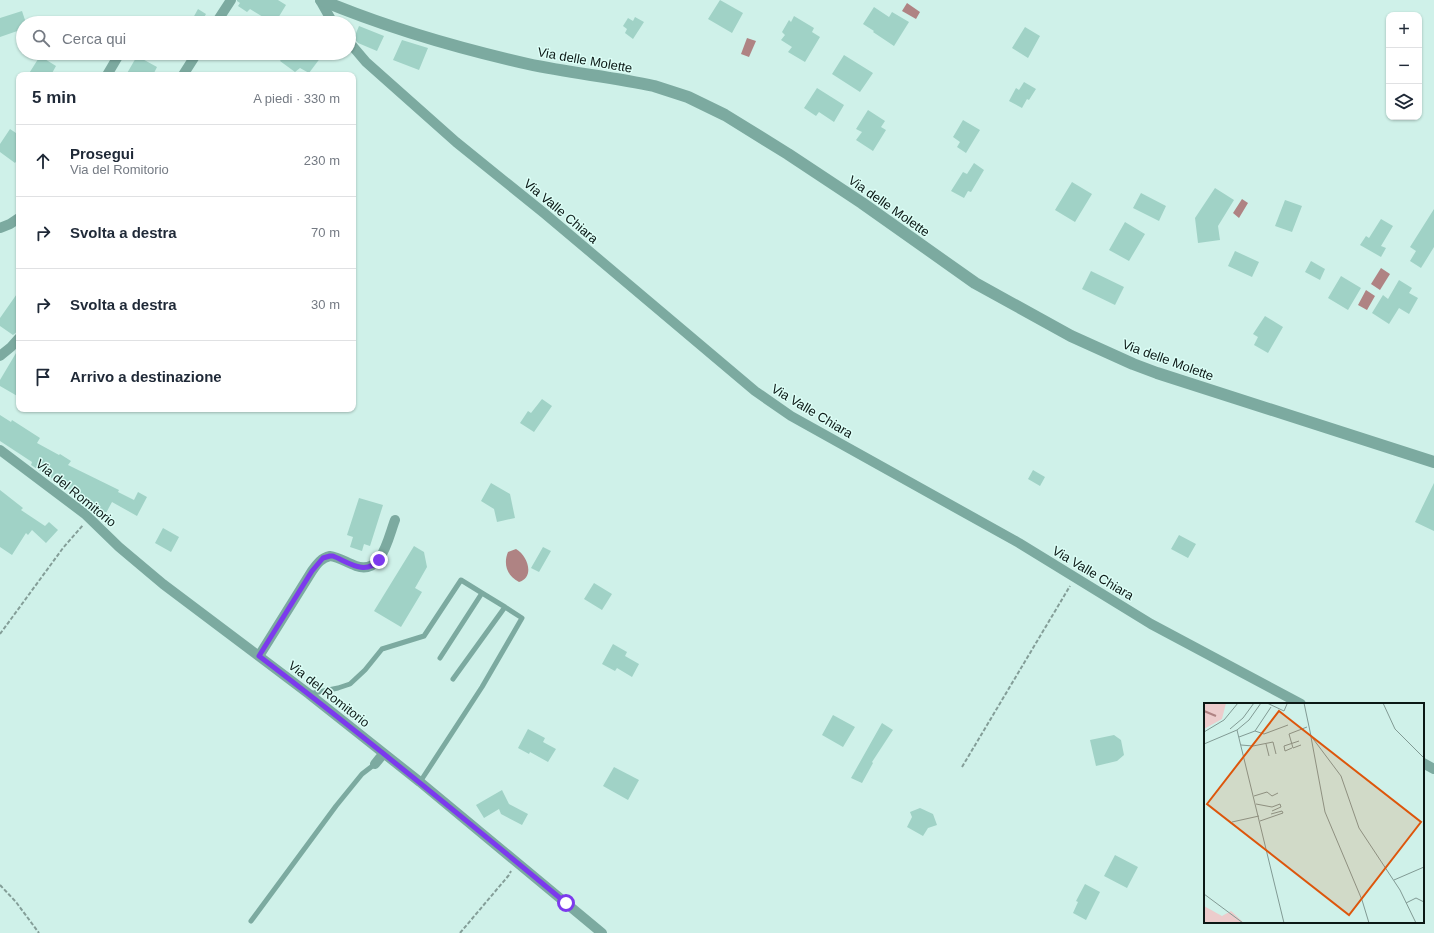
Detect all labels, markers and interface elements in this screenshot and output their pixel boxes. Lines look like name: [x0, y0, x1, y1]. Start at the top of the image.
map controls: [1386, 12, 1422, 120]
button: +: [1386, 12, 1422, 48]
search box: [16, 16, 356, 60]
icon: search: [30, 27, 52, 49]
text: Cerca qui: [62, 30, 126, 47]
street label: Via delle Molette: [536, 44, 634, 76]
button: −: [1386, 48, 1422, 84]
button: layers: [1386, 84, 1422, 120]
text: 5 min: [32, 88, 76, 107]
text: A piedi · 330 m: [253, 91, 340, 106]
text: Prosegui: [70, 145, 134, 162]
icon: ahead: [32, 150, 54, 172]
text: 230 m: [304, 153, 340, 168]
text: Via del Romitorio: [70, 162, 169, 177]
street label: Via delle Molette: [845, 172, 933, 240]
street label: Via Valle Chiara: [521, 176, 602, 247]
icon: right: [32, 222, 54, 244]
text: Svolta a destra: [70, 224, 177, 241]
text: 70 m: [311, 225, 340, 240]
icon: right: [32, 294, 54, 316]
text: Svolta a destra: [70, 296, 177, 313]
text: 30 m: [311, 297, 340, 312]
street label: Via delle Molette: [1120, 337, 1216, 383]
icon: arrive: [32, 366, 54, 388]
text: Arrivo a destinazione: [70, 368, 222, 385]
street label: Via Valle Chiara: [769, 381, 856, 442]
street label: Via del Romitorio: [33, 456, 119, 530]
street label: Via Valle Chiara: [1050, 543, 1137, 604]
route end: [370, 551, 388, 569]
street label: Via del Romitorio: [285, 658, 373, 730]
inset map: [1204, 703, 1424, 923]
route start: [557, 894, 575, 912]

